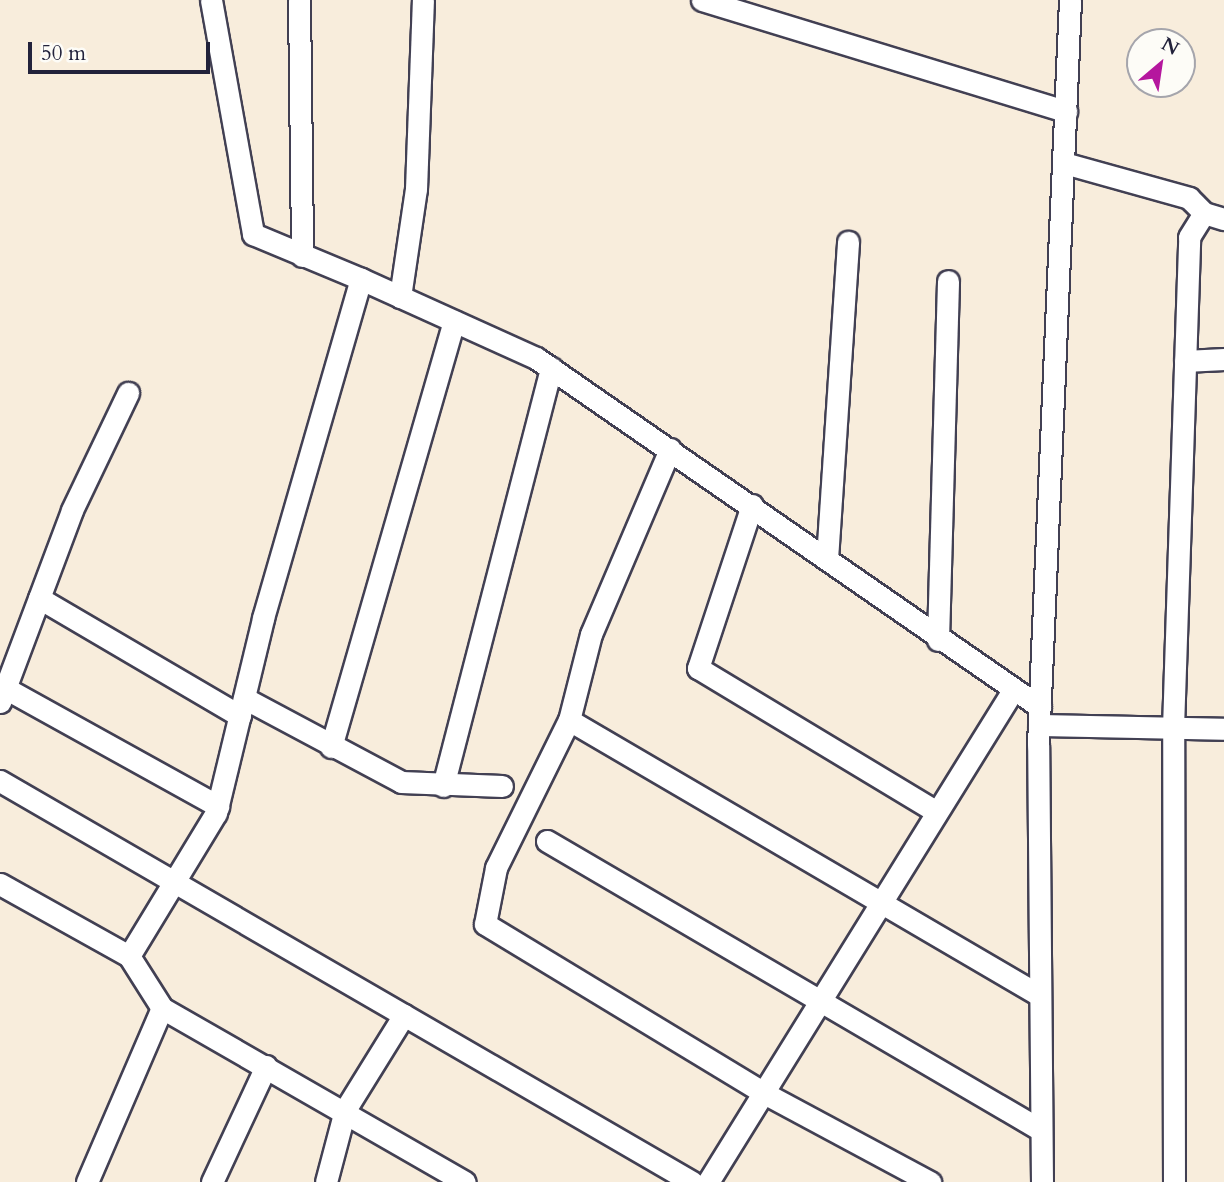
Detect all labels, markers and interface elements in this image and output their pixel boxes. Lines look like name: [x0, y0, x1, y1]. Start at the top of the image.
scale bar: [32, 28, 214, 72]
north arrow: [1126, 28, 1196, 98]
text: N: [1157, 31, 1184, 62]
text: 50 m: [41, 39, 86, 68]

